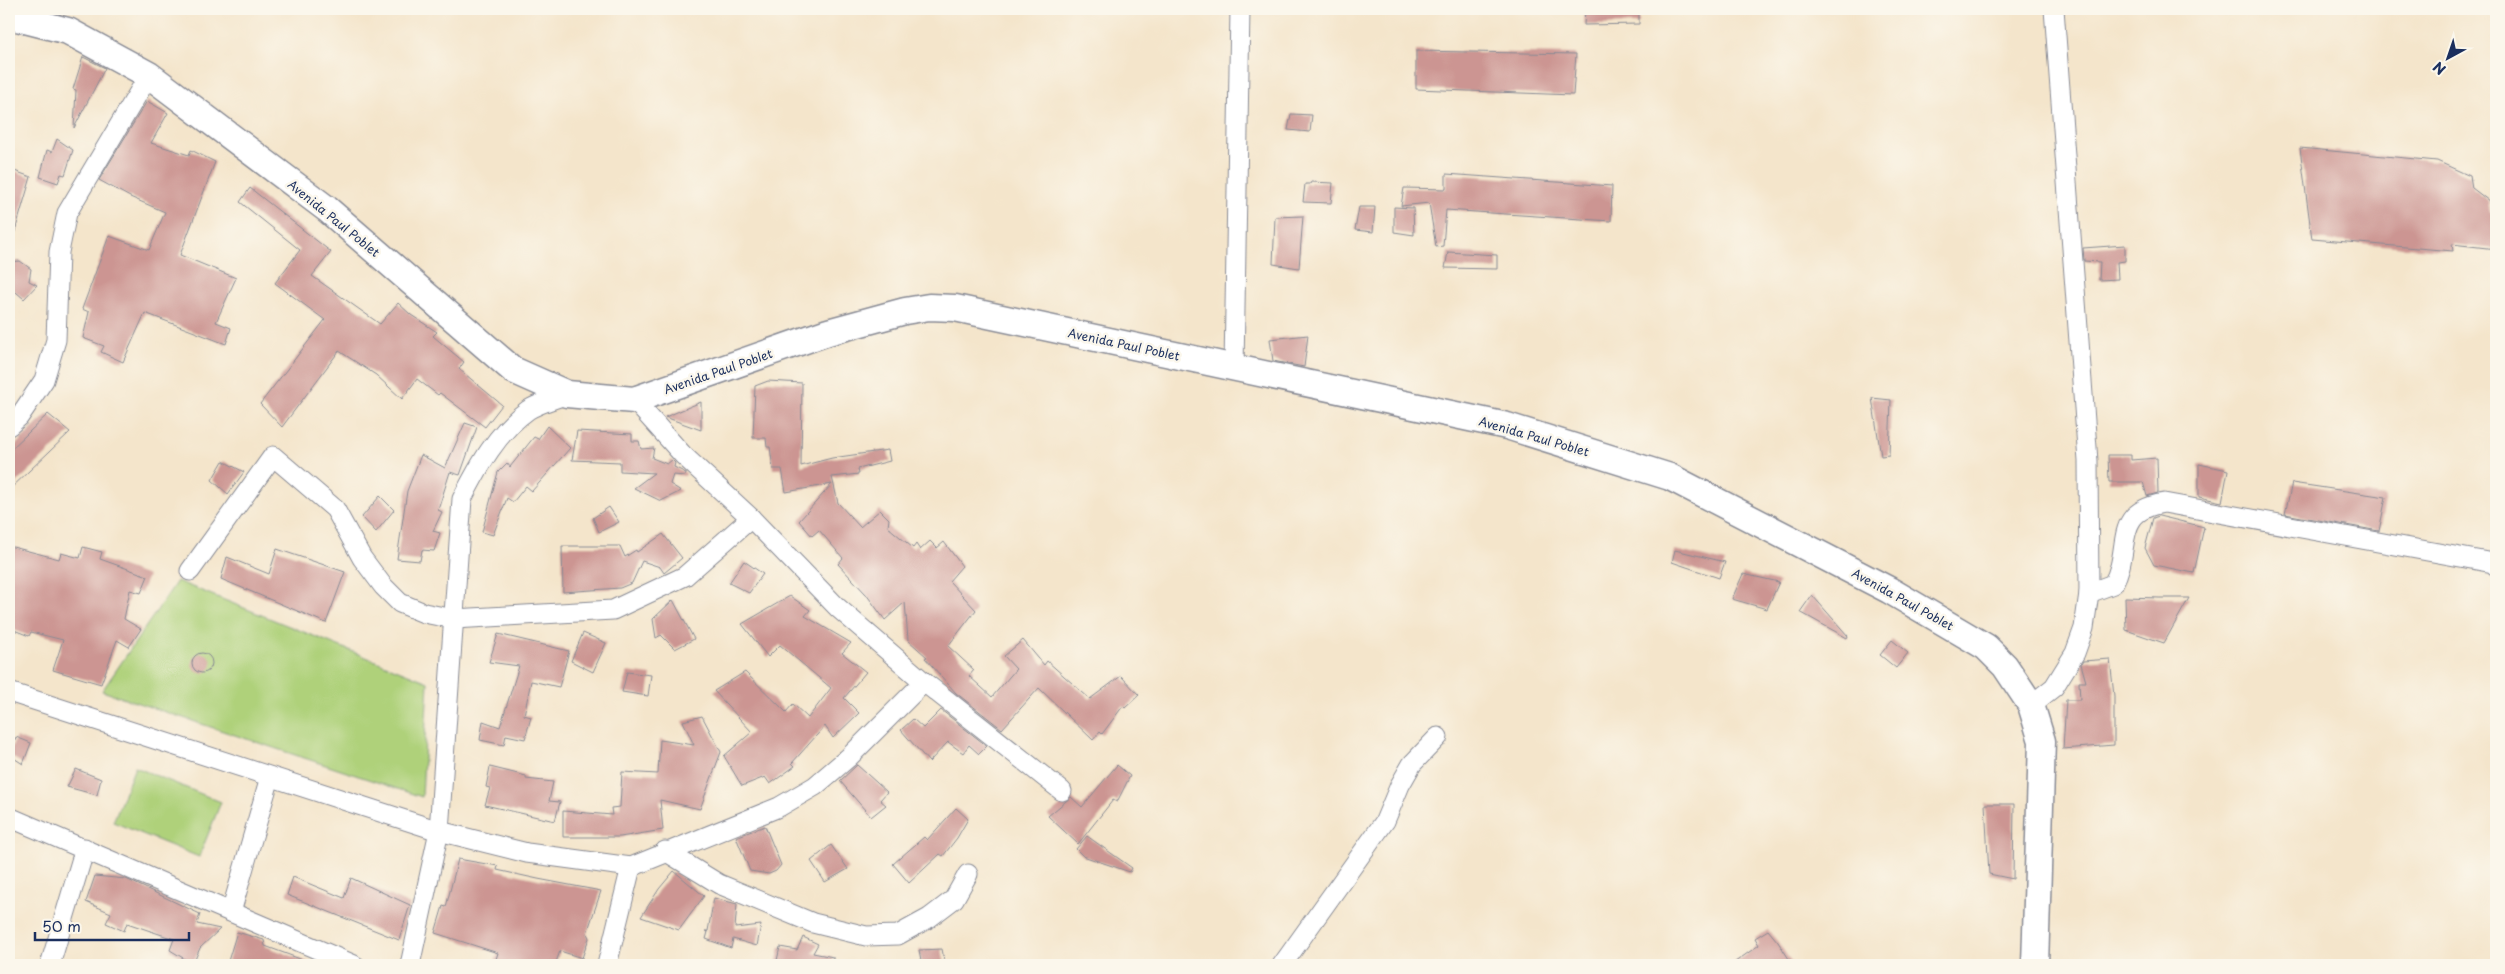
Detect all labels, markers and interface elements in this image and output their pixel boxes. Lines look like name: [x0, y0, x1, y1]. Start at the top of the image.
north arrow: [2422, 32, 2472, 82]
text: N: [2428, 57, 2450, 80]
street label: Avenida Paul Poblet: [284, 175, 384, 261]
street label: Avenida Paul Poblet: [1066, 323, 1182, 365]
street label: Avenida Paul Poblet: [661, 344, 775, 398]
street label: Avenida Paul Poblet: [1477, 412, 1591, 460]
street label: Avenida Paul Poblet: [1849, 564, 1957, 635]
scale bar: [35, 909, 189, 941]
text: 50 m: [42, 914, 81, 937]

